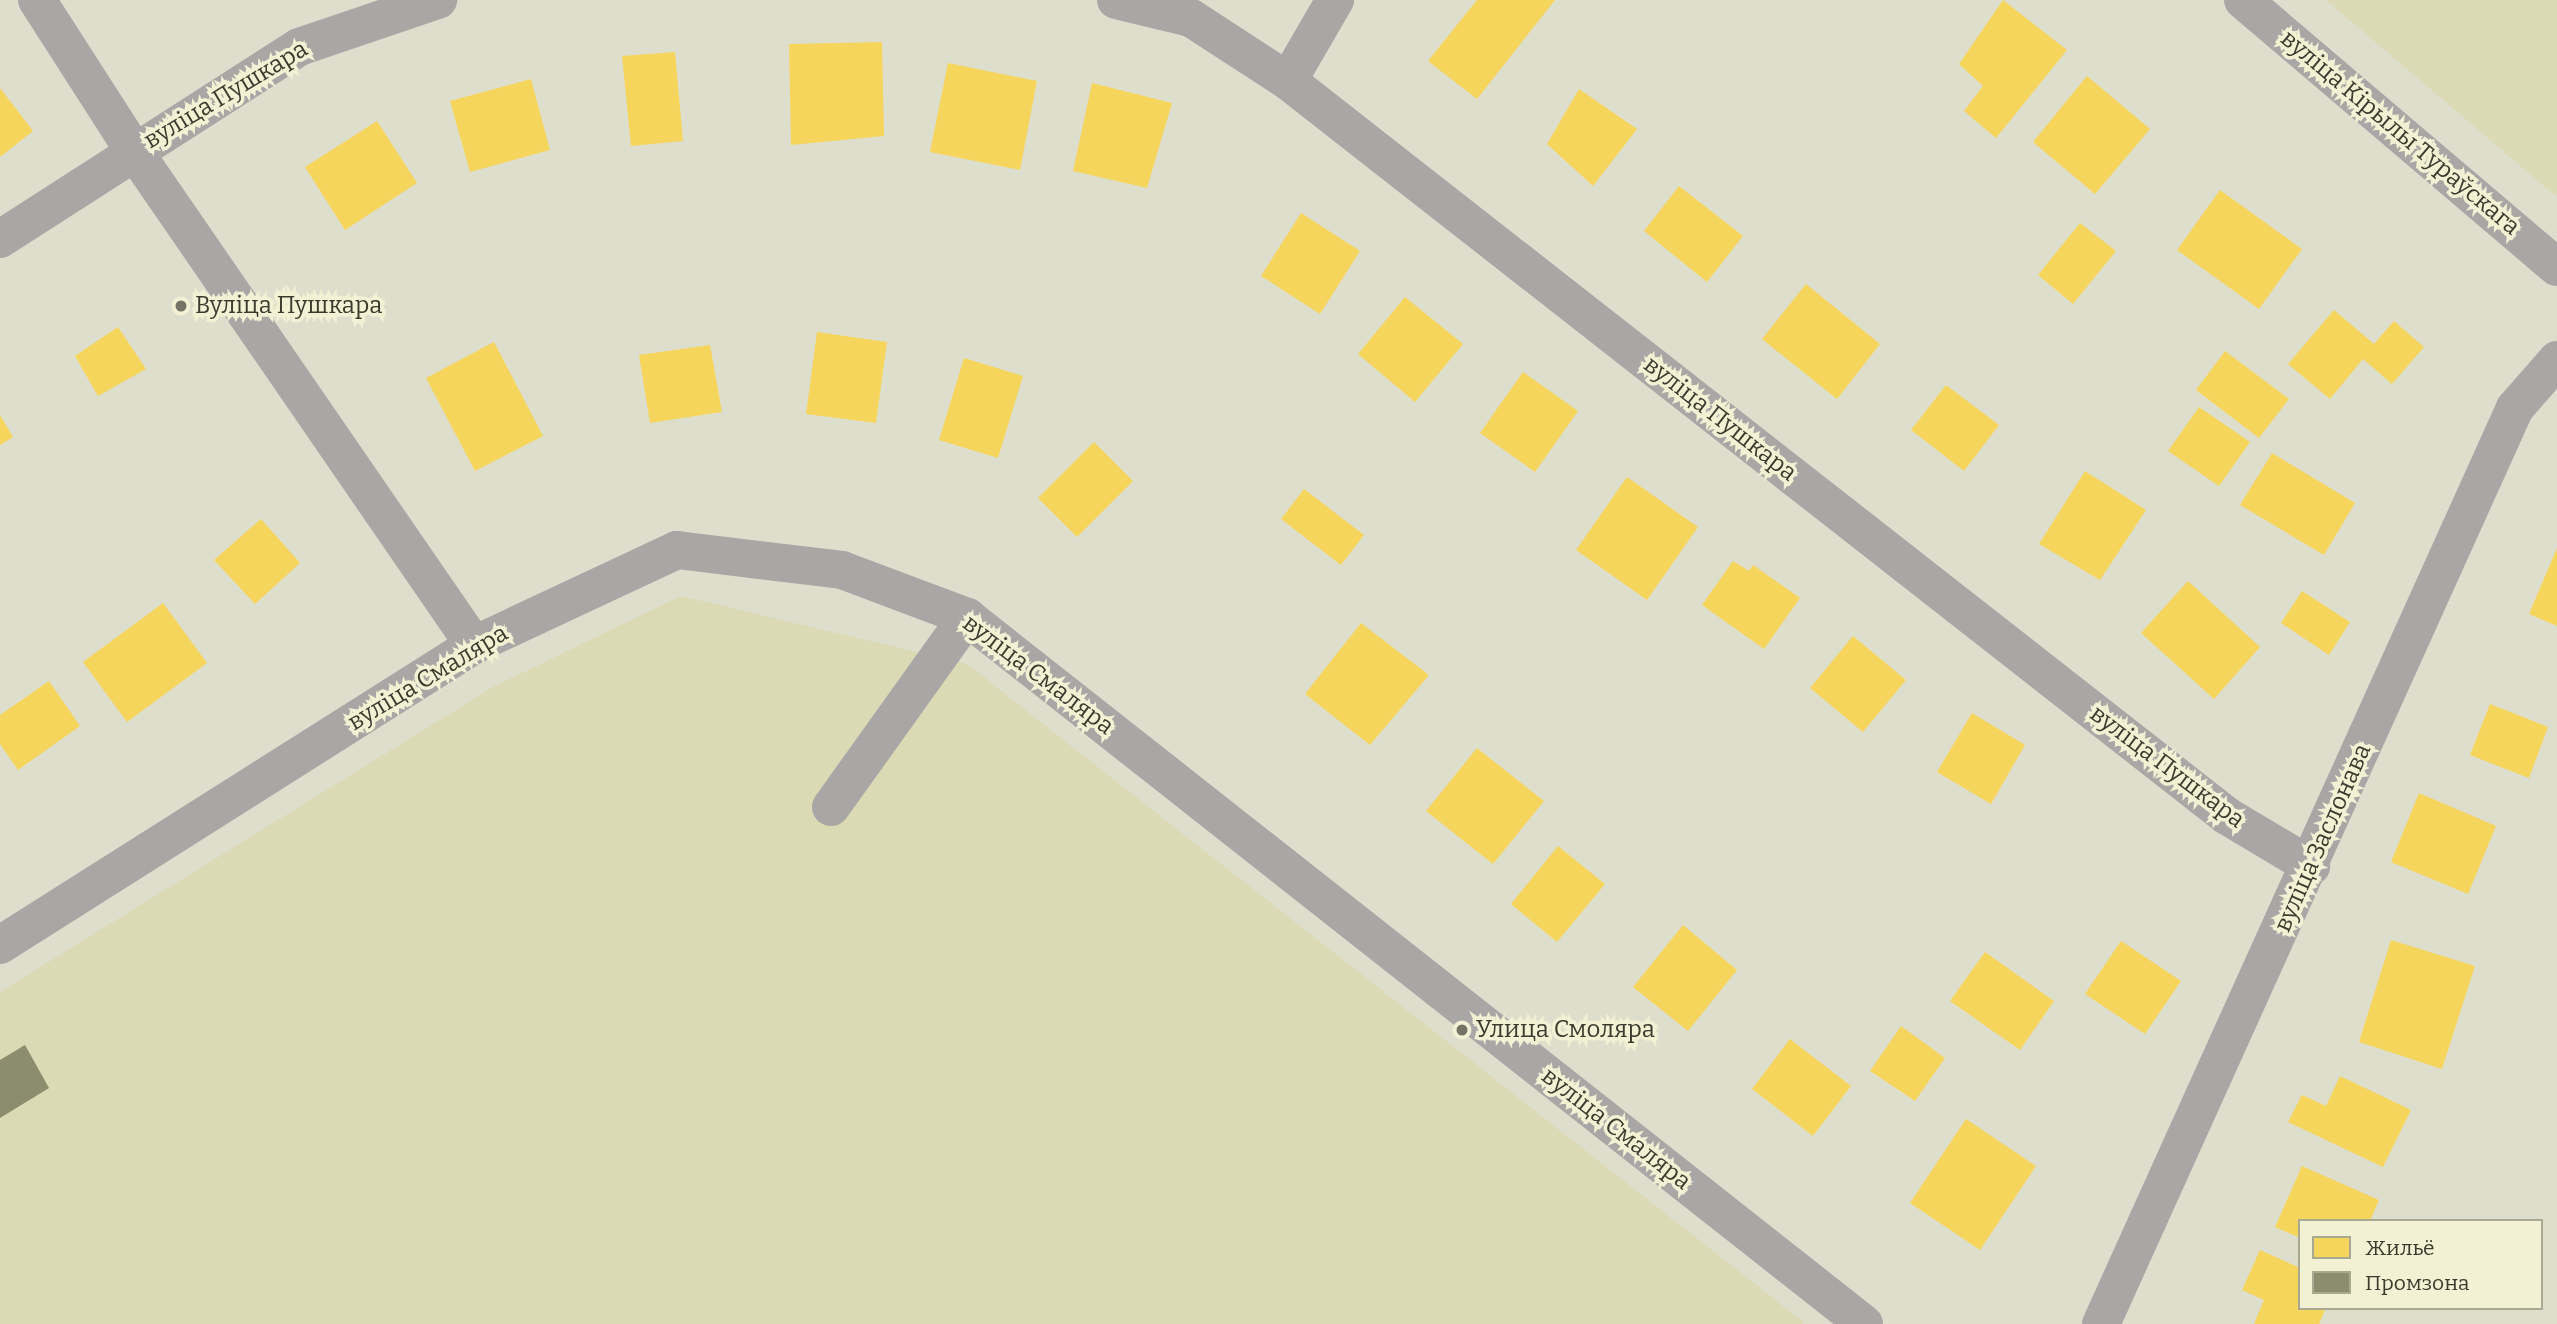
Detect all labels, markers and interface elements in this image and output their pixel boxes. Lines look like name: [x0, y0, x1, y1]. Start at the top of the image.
street label: вуліца Кірылы Тураўскага: [2275, 25, 2525, 241]
street label: вуліца Пушкара: [139, 35, 313, 155]
place label: Вуліца Пушкара: [195, 292, 382, 320]
marker: Вуліца Пушкара: [173, 298, 189, 314]
street label: вуліца Пушкара: [1638, 350, 1802, 488]
street label: вуліца Смаляра: [957, 609, 1119, 741]
street label: вуліца Смаляра: [343, 619, 513, 737]
street label: вуліца Пушкара: [2084, 700, 2250, 834]
street label: вуліца Заслонава: [2269, 740, 2377, 936]
place label: Улица Смоляра: [1476, 1016, 1655, 1044]
marker: Улица Смоляра: [1454, 1022, 1470, 1038]
street label: вуліца Смаляра: [1536, 1062, 1696, 1196]
legend: [2298, 1219, 2543, 1310]
text: Жильё: [2365, 1235, 2434, 1261]
text: Промзона: [2365, 1270, 2470, 1296]

